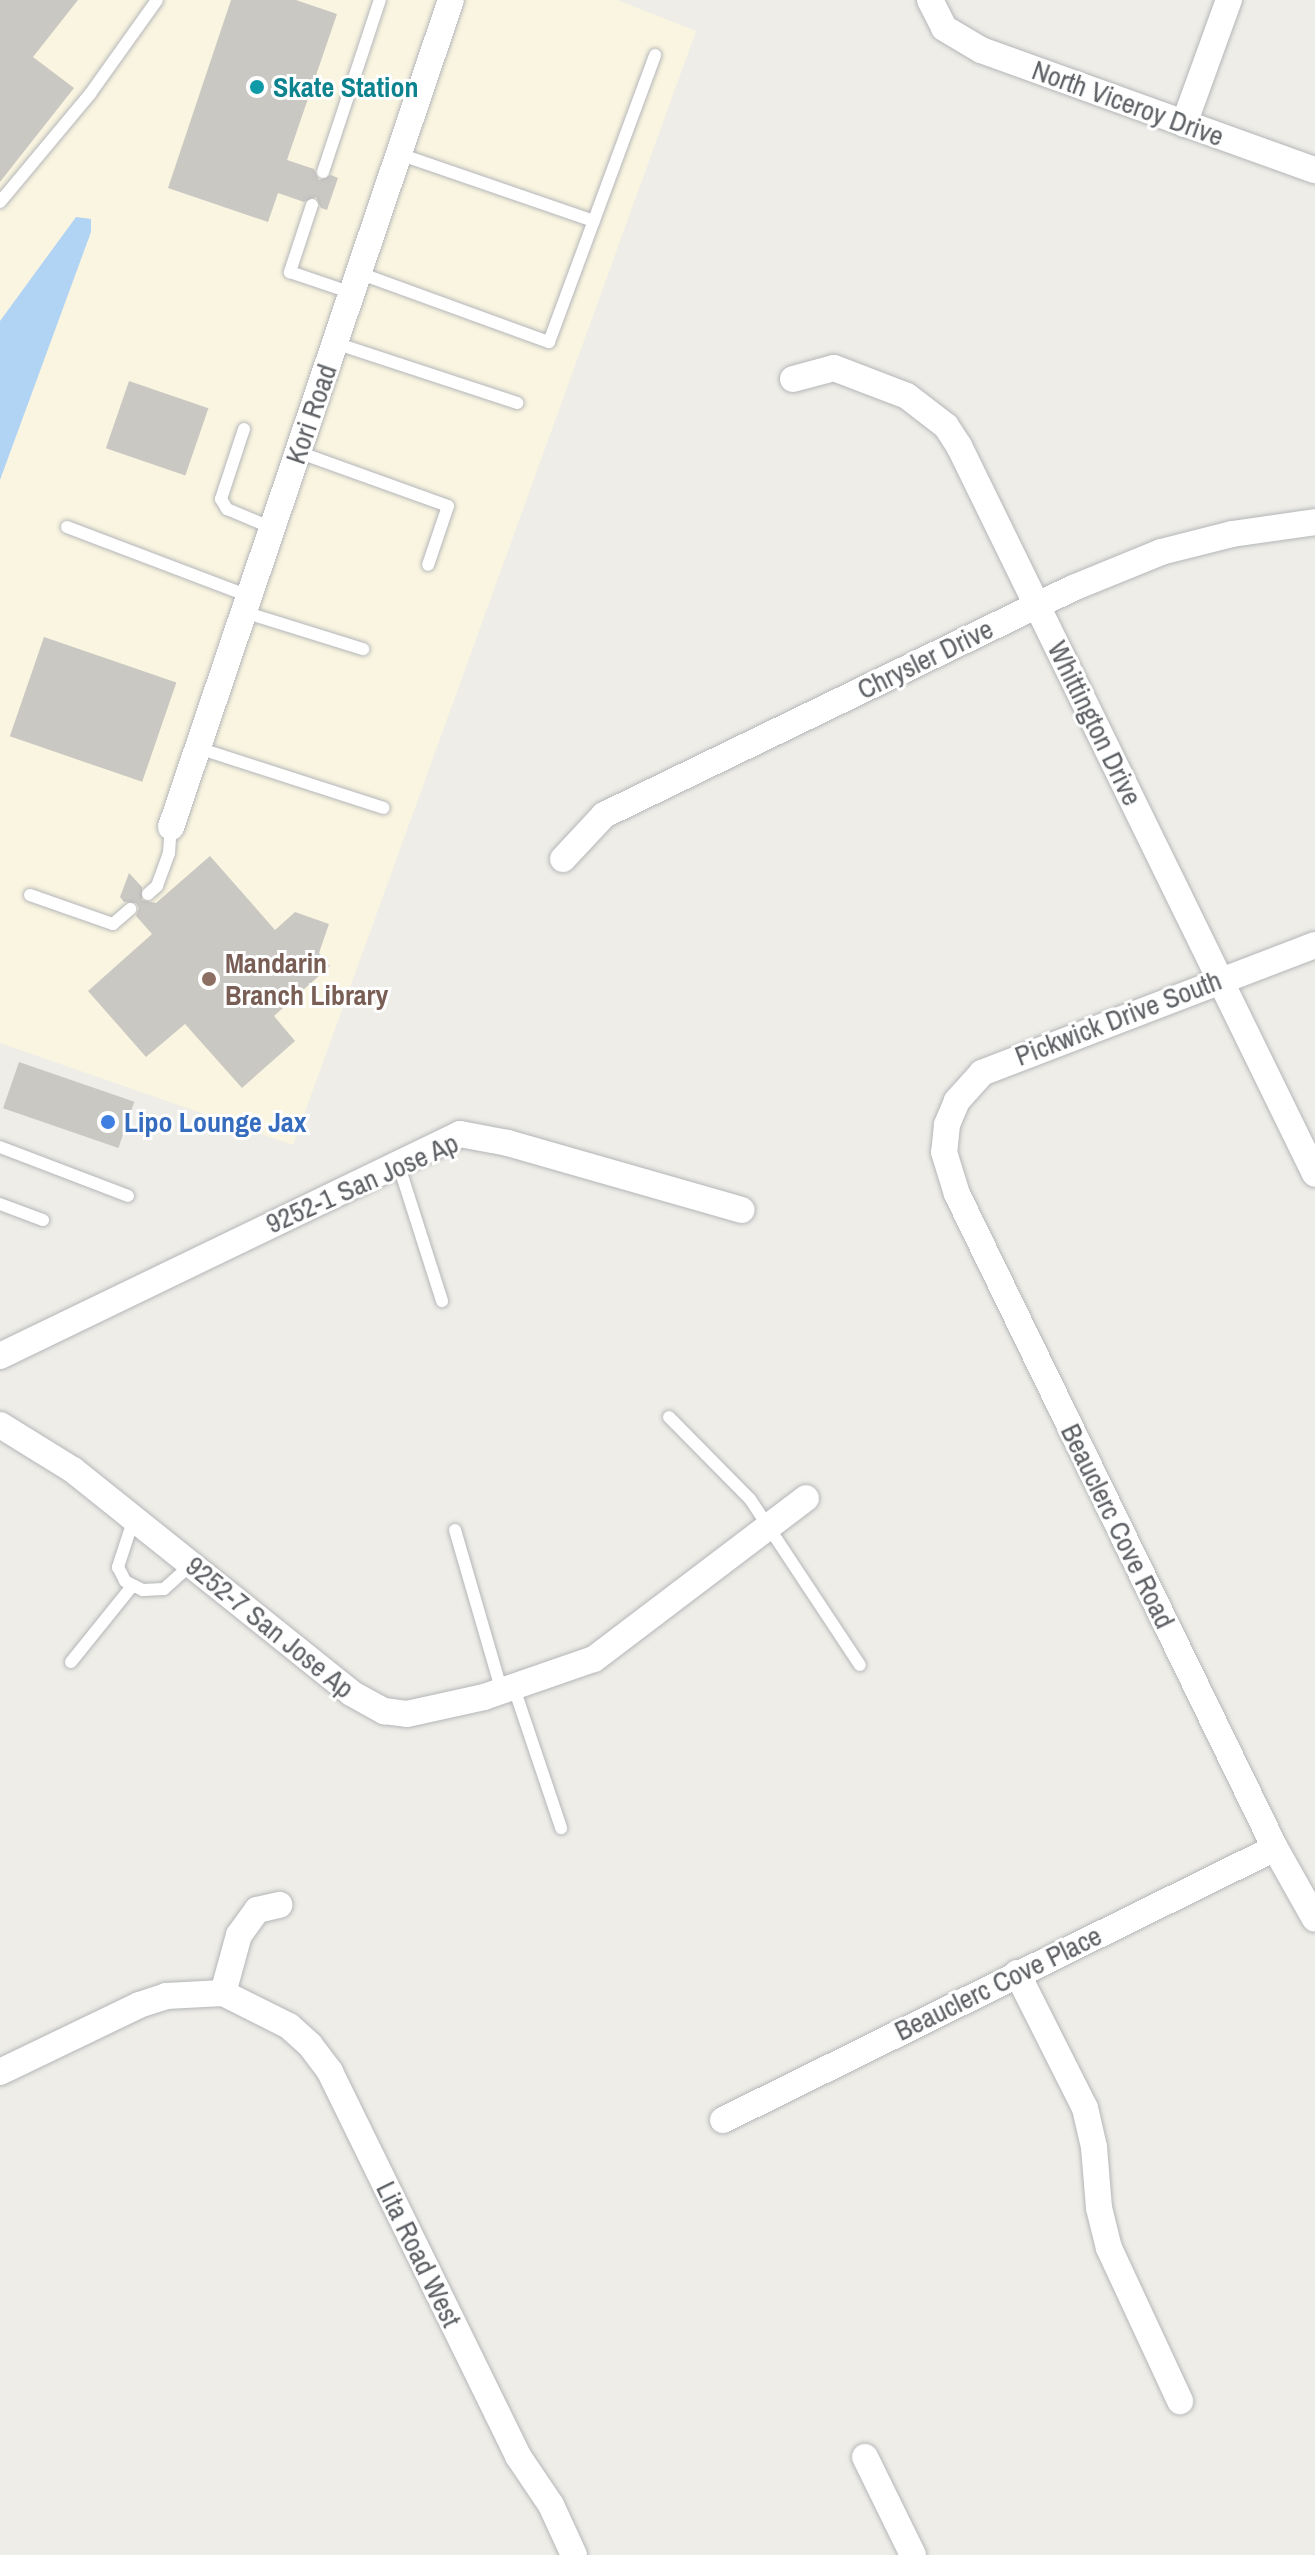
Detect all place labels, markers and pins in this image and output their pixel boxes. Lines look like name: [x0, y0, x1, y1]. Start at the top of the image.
place label: Skate Station: [273, 70, 418, 104]
marker: Skate Station: [248, 78, 266, 96]
place label: Mandarin Branch Library: [225, 946, 388, 1012]
marker: Mandarin Branch Library: [200, 970, 218, 988]
place label: Lipo Lounge Jax: [124, 1105, 306, 1139]
marker: Lipo Lounge Jax: [99, 1113, 117, 1131]

